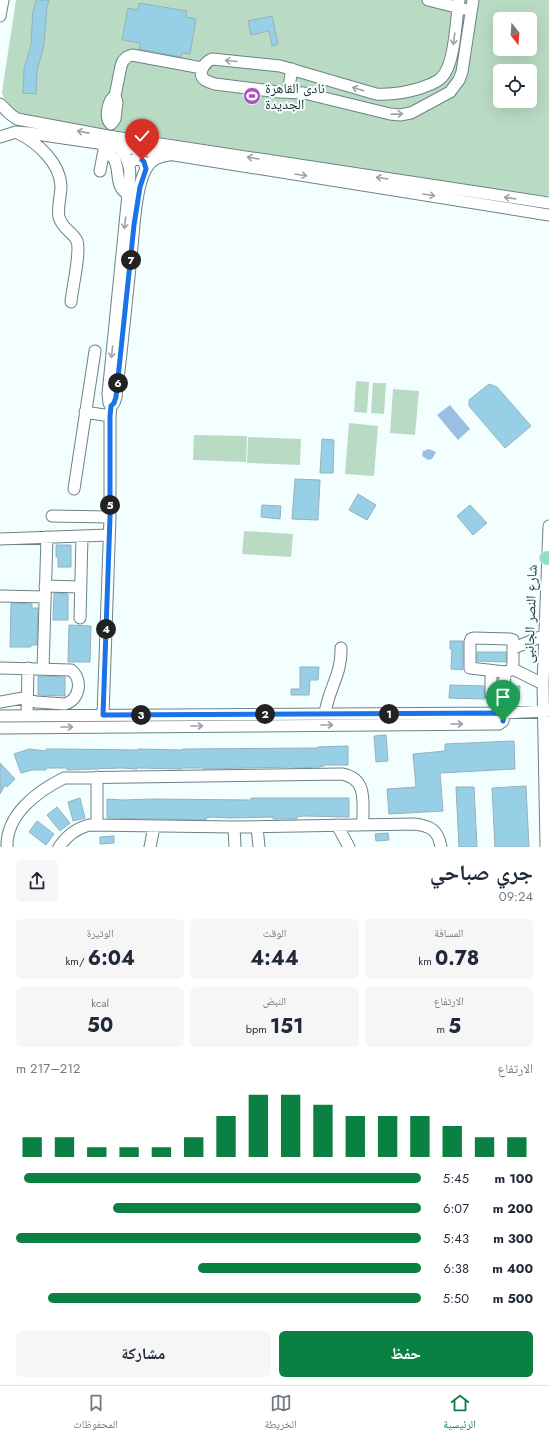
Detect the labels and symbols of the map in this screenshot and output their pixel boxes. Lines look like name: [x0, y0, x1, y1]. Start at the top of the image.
north arrow: [493, 12, 537, 56]
one-way arrow: [450, 32, 458, 45]
one-way arrow: [225, 57, 238, 65]
place label: نادى القاهرة الجديدة: [265, 78, 325, 114]
one-way arrow: [351, 85, 364, 92]
sports icon: نادى القاهرة الجديدة: [242, 86, 262, 106]
one-way arrow: [390, 110, 403, 118]
pin: [125, 119, 159, 160]
one-way arrow: [77, 127, 90, 135]
one-way arrow: [247, 154, 260, 162]
one-way arrow: [294, 171, 307, 179]
one-way arrow: [376, 174, 389, 182]
one-way arrow: [422, 192, 435, 200]
one-way arrow: [504, 194, 517, 202]
one-way arrow: [121, 216, 128, 229]
pin: 7: [121, 250, 141, 270]
one-way arrow: [108, 345, 116, 358]
pin: 6: [108, 373, 128, 393]
pin: 5: [100, 495, 120, 515]
street label: شارع النصر الجانبى: [518, 564, 542, 664]
pin: 4: [96, 619, 116, 639]
pin: [486, 680, 520, 721]
pin: 2: [255, 704, 275, 724]
pin: 1: [379, 704, 399, 724]
pin: 3: [131, 705, 151, 725]
one-way arrow: [450, 720, 463, 728]
one-way arrow: [320, 721, 333, 729]
one-way arrow: [190, 722, 203, 730]
one-way arrow: [60, 723, 73, 731]

